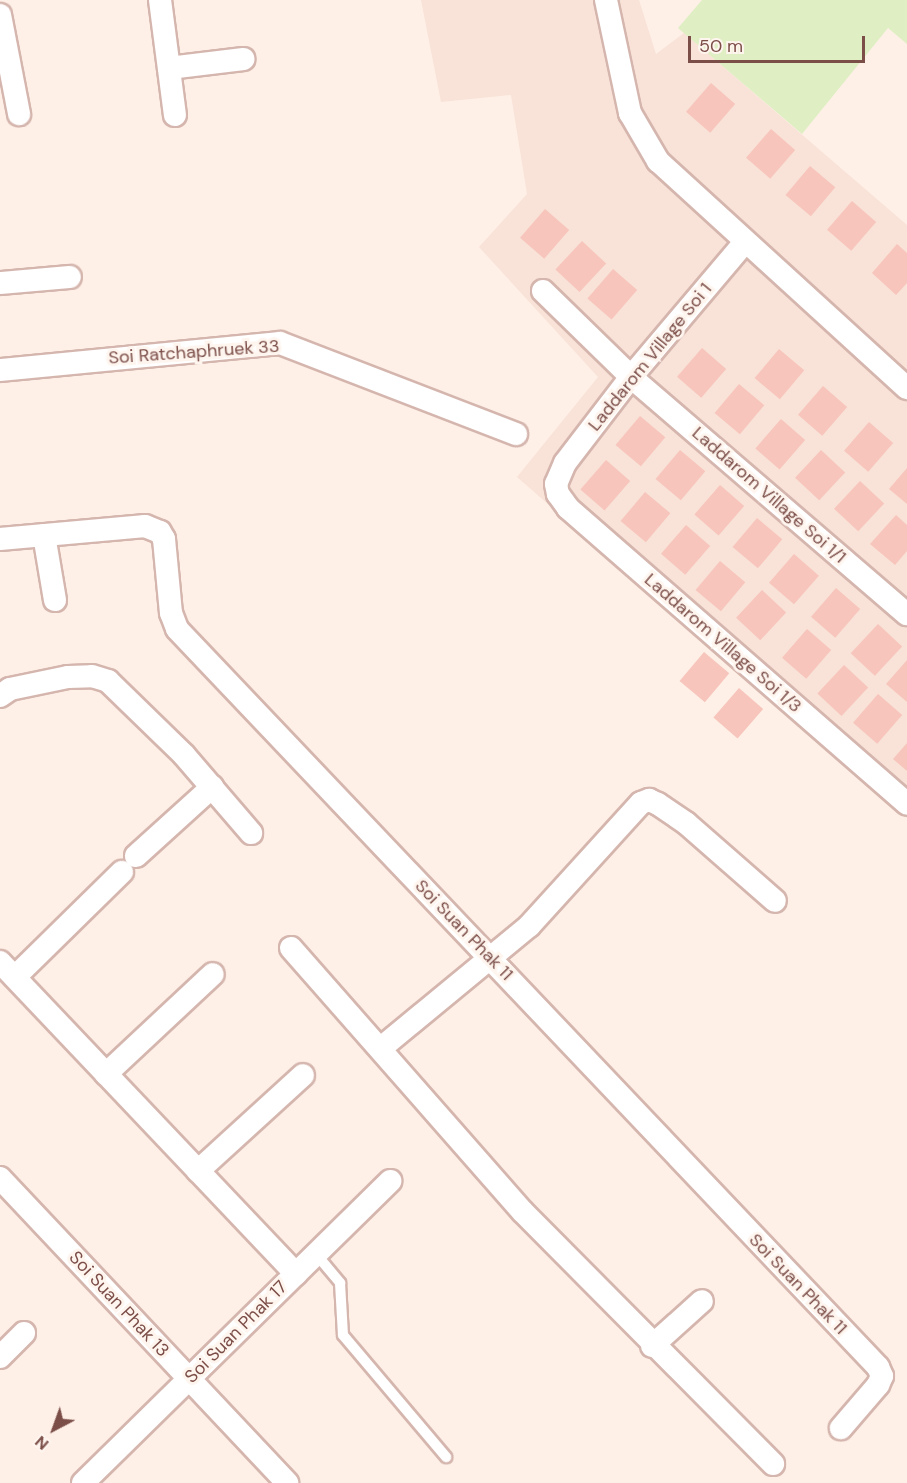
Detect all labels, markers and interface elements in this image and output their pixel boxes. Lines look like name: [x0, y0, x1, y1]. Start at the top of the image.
scale bar: [691, 24, 868, 62]
text: 50 m: [699, 34, 743, 58]
street label: Laddarom Village Soi 1: [584, 279, 716, 435]
street label: Soi Ratchaphruek 33: [108, 335, 280, 369]
street label: Laddarom Village Soi 1/1: [688, 422, 850, 568]
street label: Laddarom Village Soi 1/3: [640, 569, 806, 717]
street label: Soi Suan Phak 11: [411, 875, 517, 985]
street label: Soi Suan Phak 11: [745, 1229, 851, 1339]
street label: Soi Suan Phak 13: [65, 1247, 173, 1361]
street label: Soi Suan Phak 17: [180, 1276, 292, 1388]
north arrow: [24, 1399, 84, 1459]
text: N: [31, 1431, 53, 1455]

